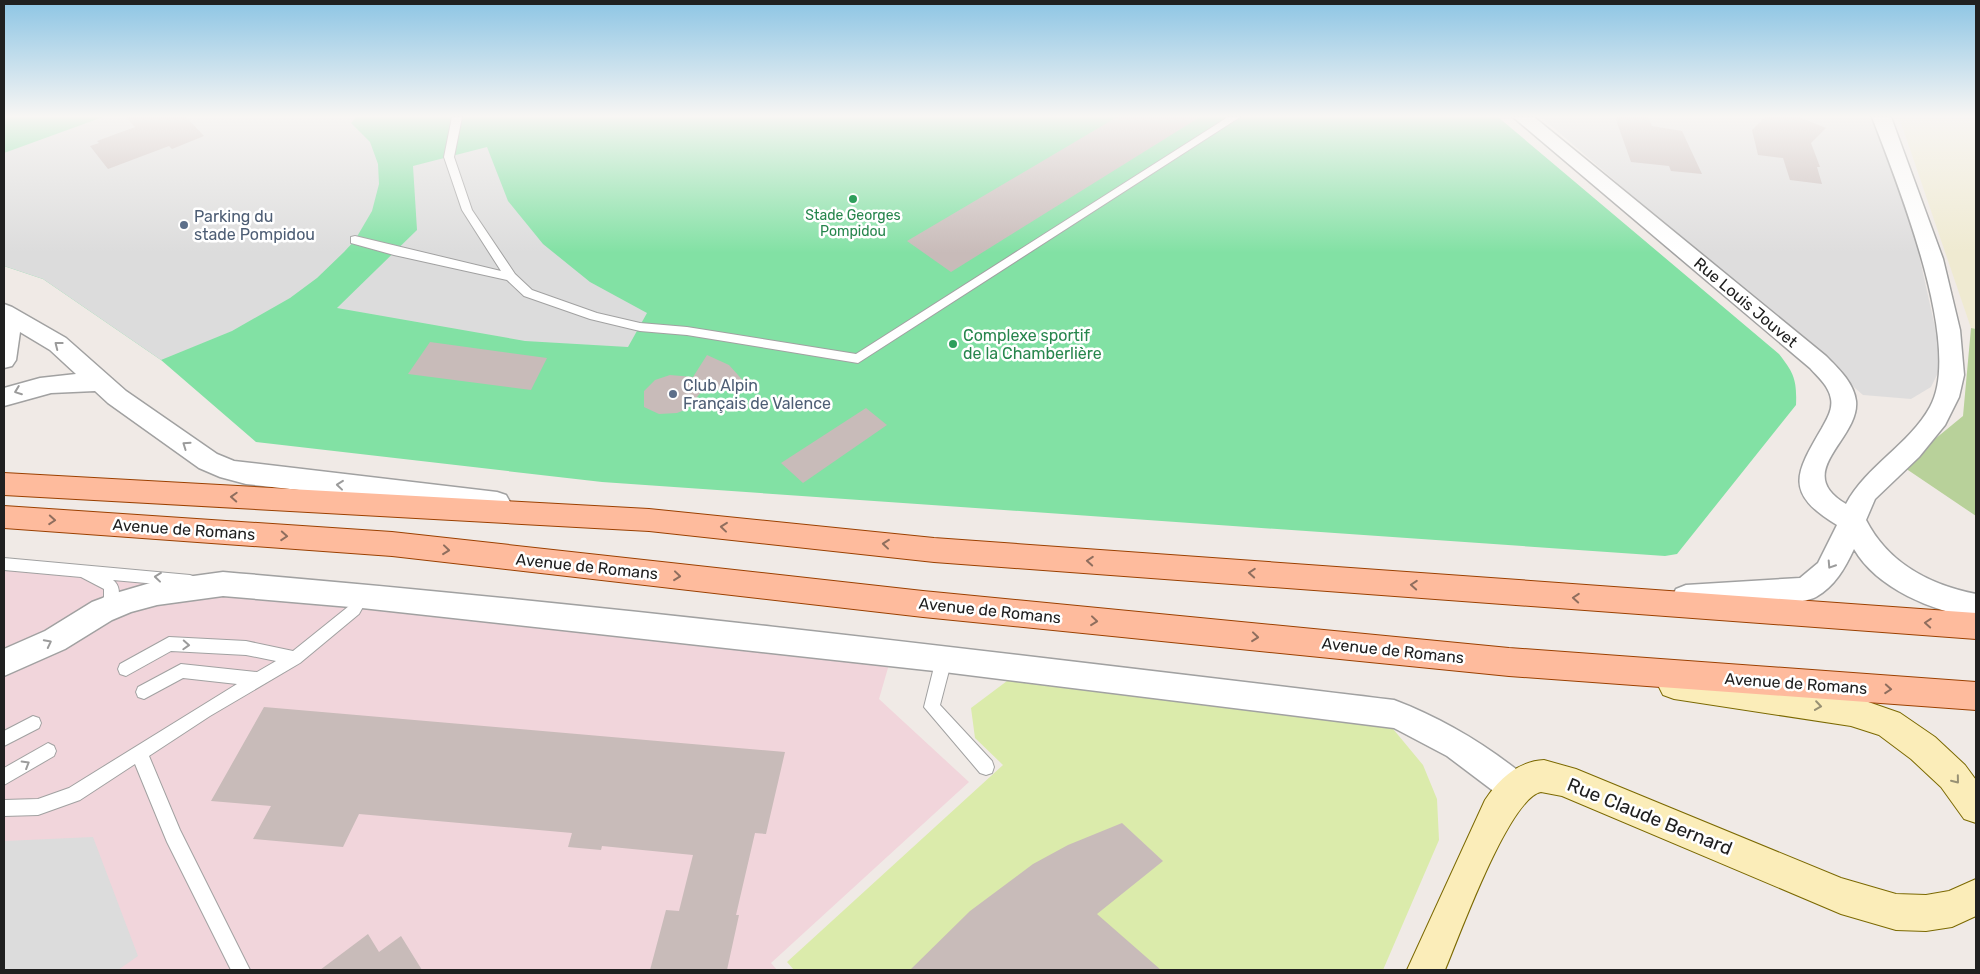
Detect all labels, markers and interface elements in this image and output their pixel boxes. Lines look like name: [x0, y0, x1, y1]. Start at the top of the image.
marker: Stade Georges Pompidou: [847, 193, 859, 205]
place label: Parking du stade Pompidou: [194, 207, 315, 244]
place label: Stade Georges Pompidou: [805, 207, 901, 240]
marker: Parking du stade Pompidou: [178, 219, 190, 231]
street label: Rue Louis Jouvet: [1690, 254, 1801, 351]
place label: Complexe sportif de la Chamberlière: [963, 326, 1102, 363]
marker: Complexe sportif de la Chamberlière: [947, 338, 959, 350]
one-way arrow: [54, 342, 64, 351]
place label: Club Alpin Français de Valence: [683, 376, 831, 413]
one-way arrow: [15, 385, 23, 395]
marker: Club Alpin Français de Valence: [667, 388, 679, 400]
one-way arrow: [182, 442, 192, 451]
one-way arrow: [336, 480, 344, 491]
one-way arrow: [230, 491, 238, 502]
one-way arrow: [49, 515, 57, 526]
street label: Avenue de Romans: [112, 515, 256, 544]
one-way arrow: [720, 522, 728, 533]
one-way arrow: [281, 531, 289, 542]
one-way arrow: [882, 539, 890, 550]
one-way arrow: [443, 544, 451, 555]
street label: Avenue de Romans: [515, 550, 659, 583]
one-way arrow: [1086, 556, 1094, 567]
one-way arrow: [1828, 559, 1837, 568]
one-way arrow: [1248, 568, 1256, 579]
one-way arrow: [674, 570, 682, 581]
one-way arrow: [153, 572, 161, 583]
one-way arrow: [1410, 580, 1418, 591]
one-way arrow: [1572, 592, 1580, 603]
street label: Avenue de Romans: [918, 594, 1062, 627]
one-way arrow: [1090, 615, 1098, 626]
one-way arrow: [1923, 617, 1931, 628]
one-way arrow: [1252, 631, 1260, 642]
street label: Avenue de Romans: [1321, 634, 1465, 667]
one-way arrow: [43, 639, 52, 650]
one-way arrow: [182, 640, 190, 651]
street label: Avenue de Romans: [1724, 669, 1868, 698]
one-way arrow: [1884, 684, 1892, 695]
one-way arrow: [1814, 700, 1822, 711]
one-way arrow: [20, 761, 29, 770]
street label: Rue Claude Bernard: [1564, 773, 1736, 860]
one-way arrow: [1951, 775, 1960, 784]

